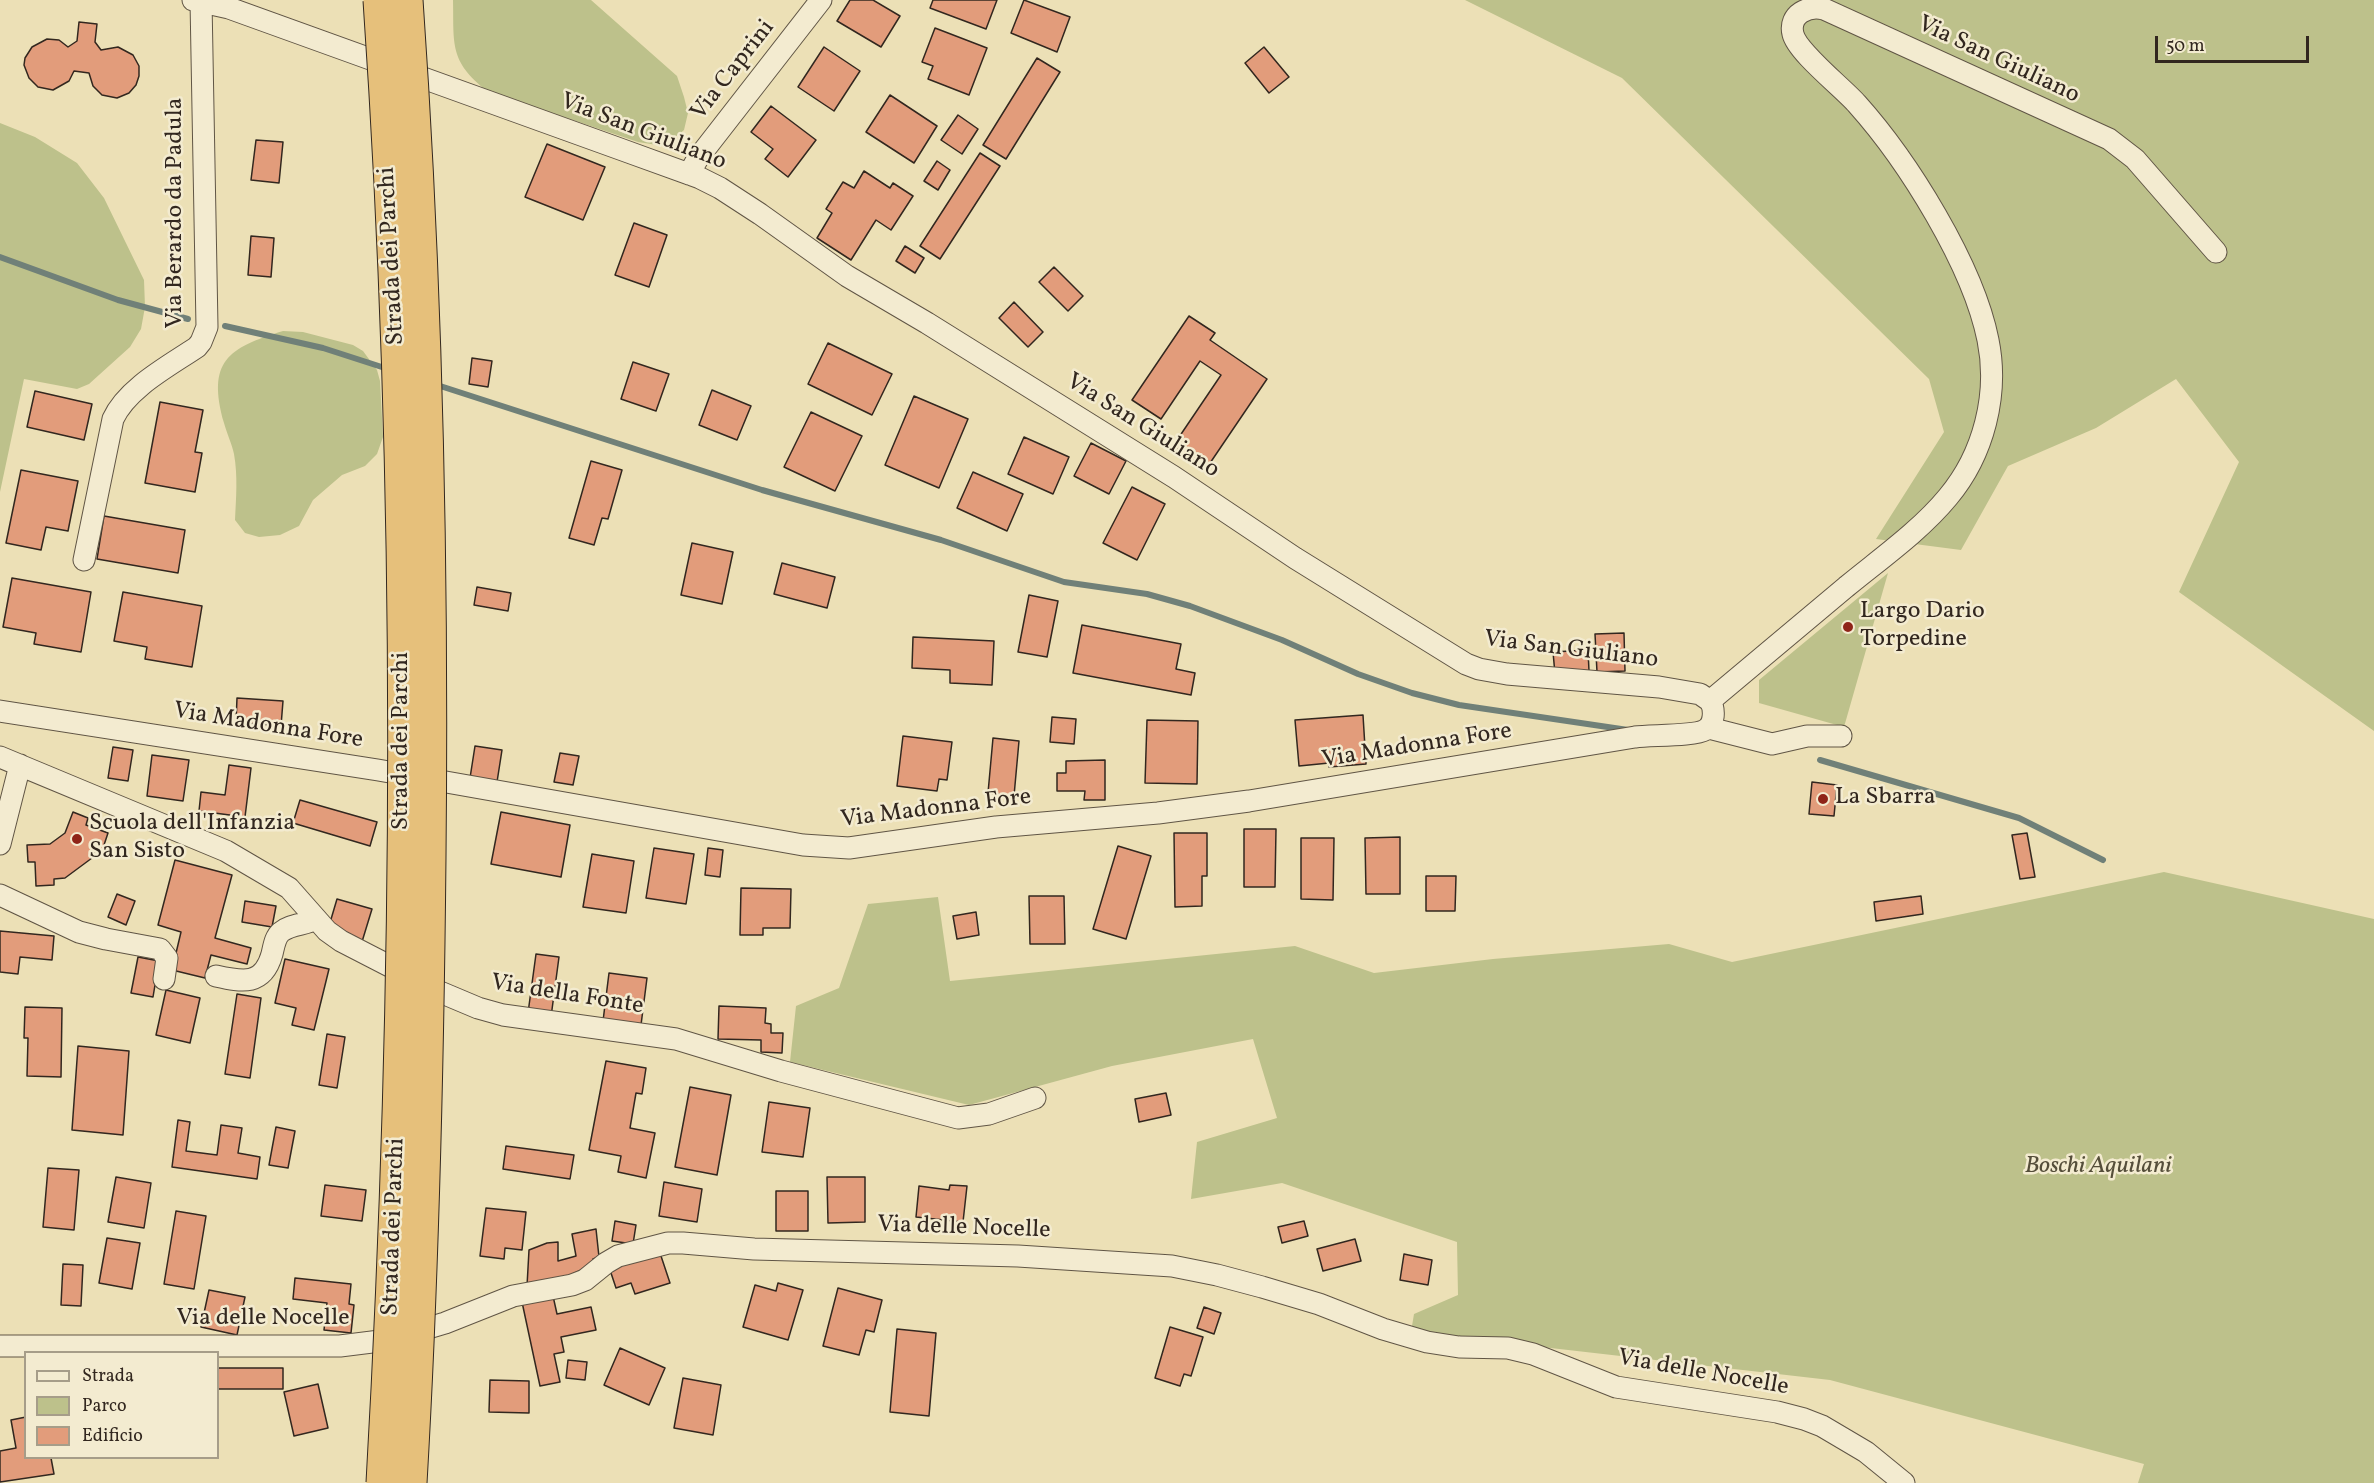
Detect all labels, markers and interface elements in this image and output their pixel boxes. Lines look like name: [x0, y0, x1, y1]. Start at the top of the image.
street label: Via San Giuliano: [1912, 11, 2084, 111]
street label: Via Caprini: [686, 15, 782, 127]
scale bar: [2158, 24, 2312, 62]
text: 50 m: [2166, 34, 2205, 59]
street label: Via San Giuliano: [556, 88, 730, 178]
street label: Via Berardo da Padula: [163, 97, 191, 329]
street label: Strada dei Parchi: [374, 166, 412, 346]
street label: Via San Giuliano: [1060, 368, 1224, 486]
place label: Largo Dario Torpedine: [1860, 599, 1985, 655]
marker: Largo Dario Torpedine: [1841, 620, 1855, 634]
street label: Via San Giuliano: [1482, 626, 1660, 676]
street label: Strada dei Parchi: [389, 652, 417, 830]
street label: Via Madonna Fore: [171, 698, 365, 756]
street label: Via Madonna Fore: [1320, 718, 1514, 776]
street label: Via Madonna Fore: [839, 784, 1033, 836]
place label: La Sbarra: [1835, 785, 1936, 813]
marker: La Sbarra: [1816, 792, 1830, 806]
place label: Scuola dell'Infanzia San Sisto: [89, 811, 295, 867]
marker: Scuola dell'Infanzia San Sisto: [70, 832, 84, 846]
street label: Via della Fonte: [489, 970, 645, 1022]
street label: Strada dei Parchi: [377, 1137, 413, 1317]
park label: Boschi Aquilani: [2025, 1154, 2171, 1182]
street label: Via delle Nocelle: [877, 1212, 1051, 1246]
street label: Via delle Nocelle: [176, 1306, 350, 1334]
street label: Via delle Nocelle: [1615, 1345, 1791, 1403]
legend: [24, 1351, 219, 1459]
text: Strada: [82, 1364, 134, 1389]
text: Parco: [82, 1394, 127, 1419]
text: Edificio: [82, 1424, 143, 1449]

